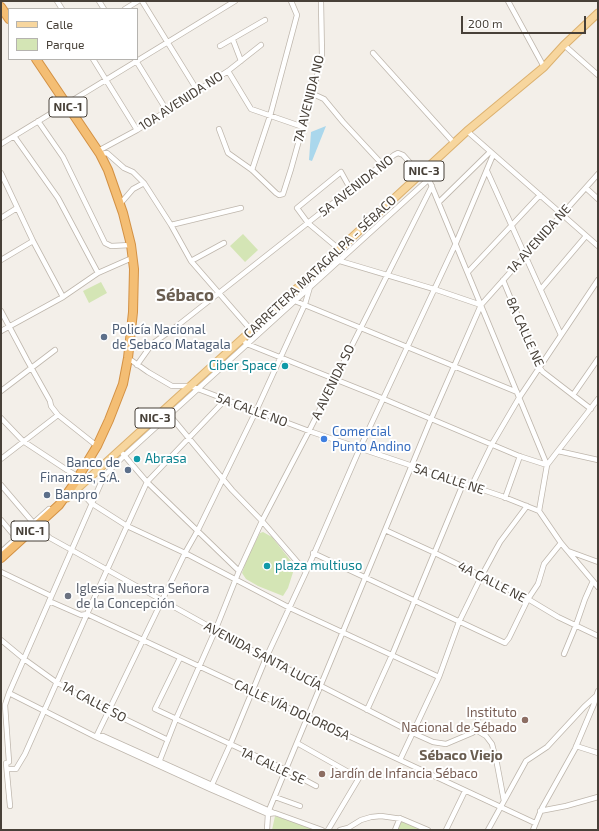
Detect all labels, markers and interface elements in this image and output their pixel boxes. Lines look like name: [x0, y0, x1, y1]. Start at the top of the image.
legend: [8, 8, 138, 60]
scale bar: [463, 8, 588, 34]
text: 200 m: [468, 16, 502, 30]
text: Calle: [46, 17, 73, 31]
text: Parque: [46, 37, 84, 51]
street label: 7A AVENIDA NO: [291, 53, 327, 145]
street label: 10A AVENIDA NO: [136, 68, 226, 134]
road number: NIC-1: [49, 97, 87, 117]
street label: 5A AVENIDA NO: [315, 152, 397, 220]
road number: NIC-3: [404, 161, 444, 181]
street label: CARRETERA MATAGALPA - SÉBACO: [241, 192, 399, 342]
street label: 1A AVENIDA NE: [504, 201, 574, 277]
district label: Sébaco: [156, 285, 214, 305]
street label: 8A CALLE NE: [503, 295, 547, 369]
place label: Policía Nacional de Sebaco Matagala: [112, 322, 231, 353]
marker: Policía Nacional de Sebaco Matagala: [99, 332, 109, 342]
street label: A AVENIDA SO: [308, 342, 358, 422]
place label: Ciber Space: [209, 358, 277, 374]
marker: Ciber Space: [280, 361, 290, 371]
street label: 5A CALLE NO: [214, 390, 290, 430]
road number: NIC-3: [135, 408, 175, 428]
place label: Comercial Punto Andino: [332, 424, 411, 455]
marker: Comercial Punto Andino: [319, 434, 329, 444]
place label: Abrasa: [145, 451, 187, 467]
marker: Abrasa: [132, 454, 142, 464]
place label: Banco de Finanzas, S.A.: [40, 455, 120, 486]
street label: 5A CALLE NE: [412, 460, 486, 498]
marker: Banco de Finanzas, S.A.: [123, 465, 133, 475]
place label: Banpro: [55, 487, 98, 503]
marker: Banpro: [42, 490, 52, 500]
road number: NIC-1: [11, 521, 49, 541]
place label: plaza multiuso: [275, 558, 362, 574]
street label: 4A CALLE NE: [455, 558, 529, 606]
marker: plaza multiuso: [262, 561, 272, 571]
place label: Iglesia Nuestra Señora de la Concepción: [76, 581, 209, 612]
marker: Iglesia Nuestra Señora de la Concepción: [63, 591, 73, 601]
street label: AVENIDA SANTA LUCÍA: [201, 618, 325, 694]
street label: CALLE VÍA DOLOROSA: [232, 676, 352, 744]
street label: 1A CALLE SO: [59, 678, 129, 726]
place label: Instituto Nacional de Sébado: [401, 705, 517, 736]
marker: Instituto Nacional de Sébado: [520, 715, 530, 725]
street label: 1A CALLE SE: [238, 744, 308, 788]
district label: Sébaco Viejo: [419, 747, 503, 763]
place label: Jardín de Infancia Sébaco: [330, 766, 478, 782]
marker: Jardín de Infancia Sébaco: [317, 769, 327, 779]

